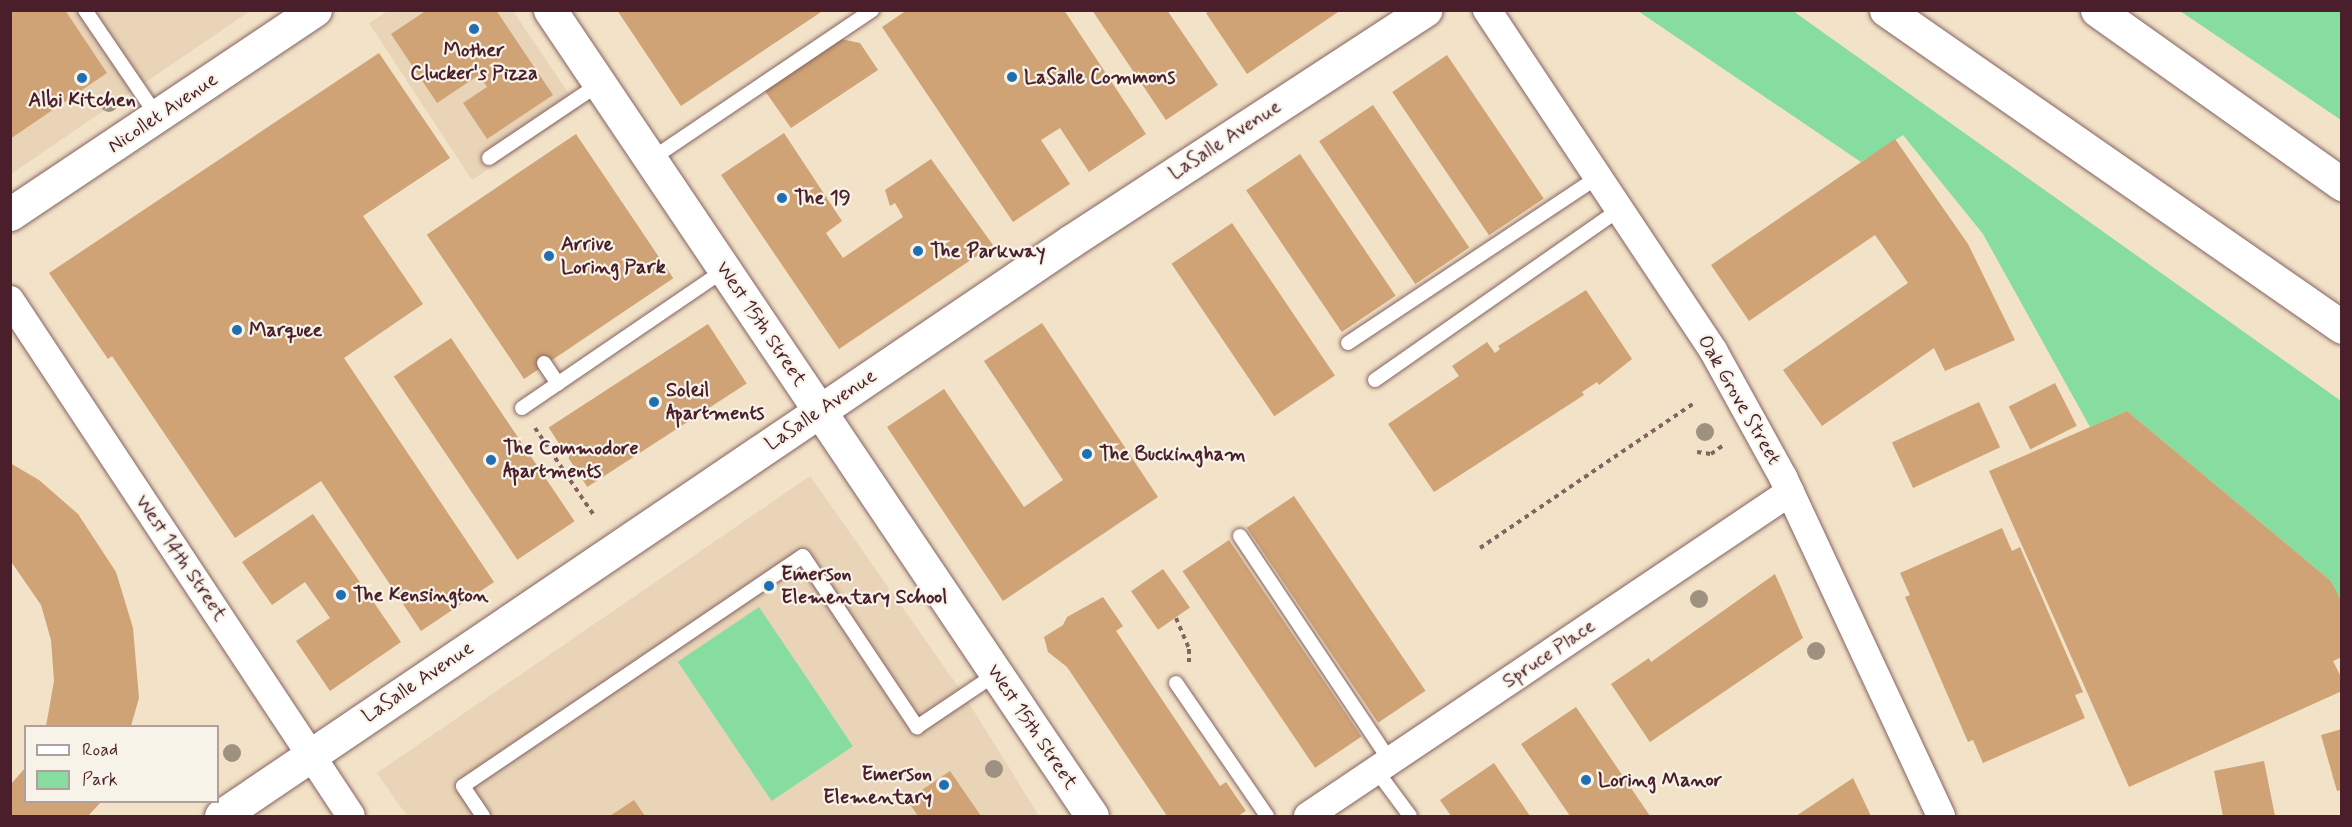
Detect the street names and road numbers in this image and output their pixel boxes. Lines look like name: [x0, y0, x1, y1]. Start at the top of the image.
street label: Nicollet Avenue: [103, 67, 223, 159]
street label: LaSalle Avenue: [1164, 95, 1286, 185]
street label: West 15th Street: [710, 257, 812, 391]
street label: Oak Grove Street: [1691, 329, 1787, 471]
street label: LaSalle Avenue: [761, 364, 881, 456]
street label: West 14th Street: [130, 490, 232, 626]
street label: Spruce Place: [1499, 615, 1599, 693]
street label: LaSalle Avenue: [358, 636, 478, 728]
street label: West 15th Street: [981, 660, 1083, 794]

